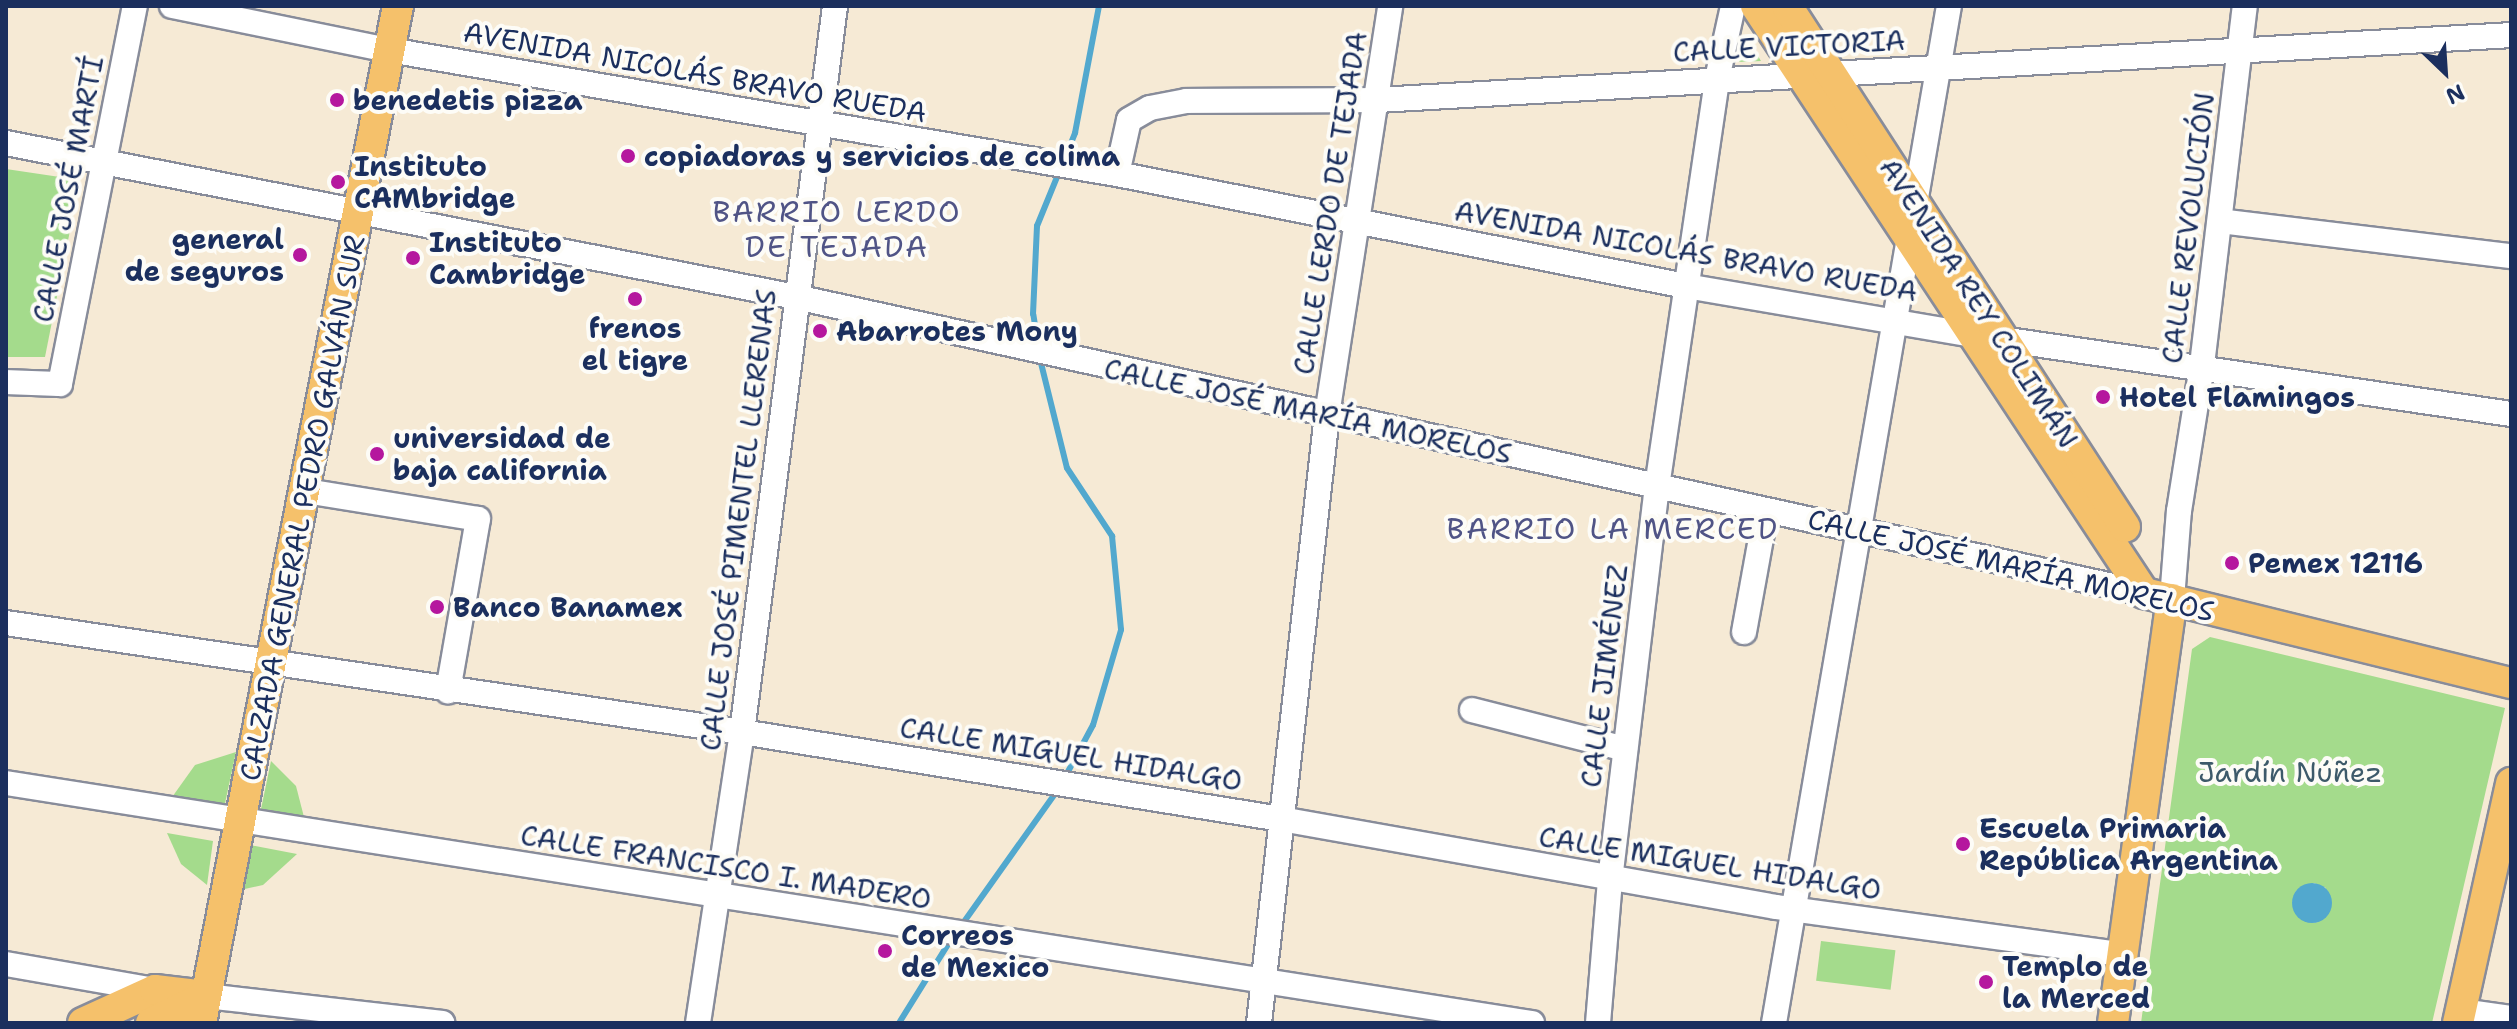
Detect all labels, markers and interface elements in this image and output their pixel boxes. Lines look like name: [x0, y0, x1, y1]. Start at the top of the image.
street label: AVENIDA NICOLÁS BRAVO RUEDA: [461, 15, 929, 129]
street label: CALLE VICTORIA: [1672, 23, 1906, 69]
street label: CALLE LERDO DE TEJADA: [1286, 29, 1374, 377]
north arrow: [2405, 32, 2485, 112]
street label: CALLE JOSÉ MARTÍ: [26, 53, 110, 325]
text: N: [2441, 77, 2469, 111]
place label: benedetis pizza: [353, 83, 583, 117]
marker: benedetis pizza: [328, 91, 346, 109]
street label: CALLE REVOLUCIÓN: [2155, 91, 2221, 365]
place label: copiadoras y servicios de colima: [644, 139, 1120, 173]
marker: copiadoras y servicios de colima: [619, 147, 637, 165]
place label: Instituto CAMbridge: [354, 149, 516, 215]
street label: AVENIDA REY COLIMÁN: [1873, 152, 2085, 454]
marker: Instituto CAMbridge: [329, 173, 347, 191]
district label: BARRIO LERDO DE TEJADA: [712, 194, 962, 264]
street label: AVENIDA NICOLÁS BRAVO RUEDA: [1452, 194, 1920, 308]
place label: general de seguros: [125, 222, 284, 288]
place label: Instituto Cambridge: [429, 225, 586, 291]
street label: CALZADA GENERAL PEDRO GALVÁN SUR: [233, 232, 371, 784]
marker: general de seguros: [291, 246, 309, 264]
marker: Instituto Cambridge: [404, 249, 422, 267]
street label: CALLE JOSÉ PIMENTEL LLERENAS: [693, 287, 783, 753]
marker: frenos el tigre: [626, 290, 644, 308]
place label: frenos el tigre: [582, 311, 688, 377]
place label: Abarrotes Mony: [836, 314, 1078, 348]
marker: Abarrotes Mony: [811, 322, 829, 340]
street label: CALLE JOSÉ MARÍA MORELOS: [1101, 351, 1515, 471]
place label: Hotel Flamingos: [2119, 380, 2355, 414]
marker: Hotel Flamingos: [2094, 388, 2112, 406]
place label: universidad de baja california: [393, 421, 611, 487]
marker: universidad de baja california: [368, 445, 386, 463]
street label: CALLE JOSÉ MARÍA MORELOS: [1805, 502, 2217, 628]
district label: BARRIO LA MERCED: [1447, 511, 1779, 547]
place label: Pemex 12116: [2248, 546, 2423, 580]
marker: Pemex 12116: [2223, 554, 2241, 572]
street label: CALLE JIMÉNEZ: [1574, 563, 1634, 789]
place label: Banco Banamex: [453, 590, 683, 624]
marker: Banco Banamex: [428, 598, 446, 616]
street label: CALLE MIGUEL HIDALGO: [897, 710, 1245, 798]
park label: Jardín Núñez: [2198, 755, 2382, 789]
place label: Escuela Primaria República Argentina: [1979, 811, 2278, 877]
street label: CALLE FRANCISCO I. MADERO: [518, 818, 934, 916]
street label: CALLE MIGUEL HIDALGO: [1536, 819, 1884, 907]
marker: Escuela Primaria República Argentina: [1954, 835, 1972, 853]
place label: Correos de Mexico: [901, 918, 1049, 984]
marker: Correos de Mexico: [876, 942, 894, 960]
place label: Templo de la Merced: [2002, 949, 2150, 1015]
marker: Templo de la Merced: [1977, 973, 1995, 991]

